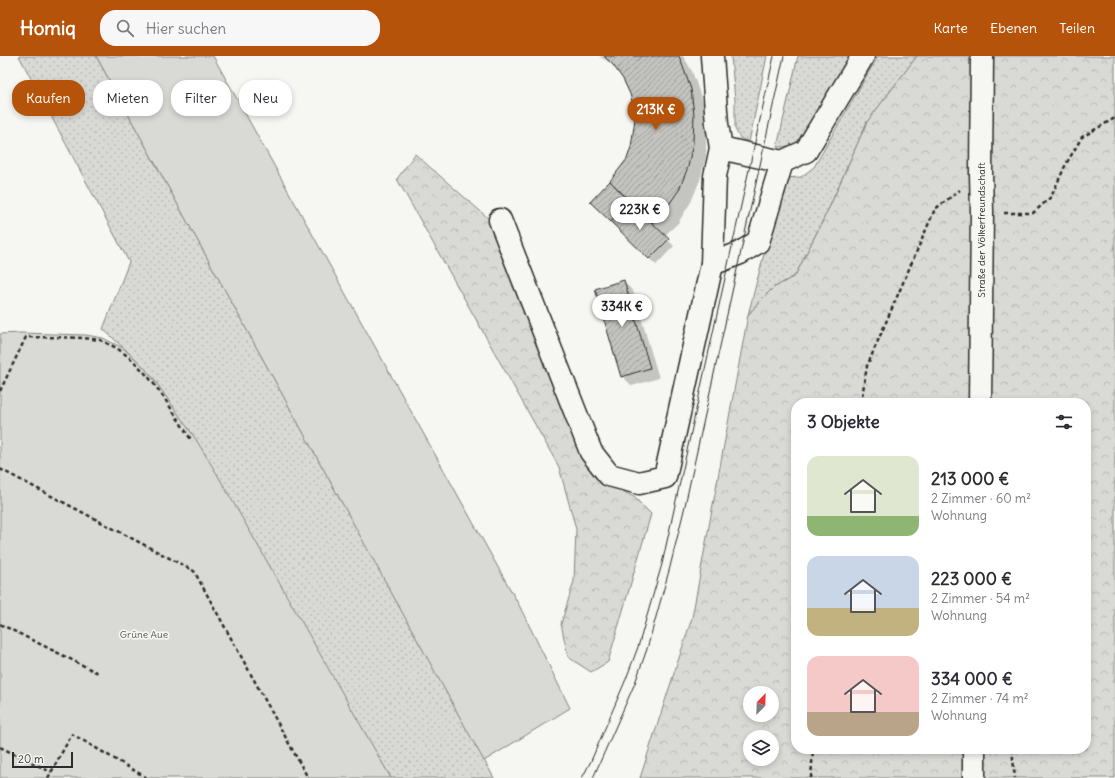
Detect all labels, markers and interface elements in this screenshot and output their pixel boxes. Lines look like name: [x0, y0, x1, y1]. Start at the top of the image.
search box: [100, 10, 380, 46]
text: Homiq: [20, 16, 76, 40]
icon: search: [114, 17, 136, 39]
text: Hier suchen: [146, 19, 226, 38]
text: Karte: [934, 19, 968, 37]
text: Ebenen: [990, 19, 1037, 37]
text: Teilen: [1059, 19, 1095, 37]
chip: Kaufen: [12, 80, 85, 116]
chip: Mieten: [93, 80, 163, 116]
chip: Filter: [171, 80, 231, 116]
chip: Neu: [239, 80, 292, 116]
pin: 213K €: [623, 97, 689, 131]
text: 213K €: [636, 101, 676, 118]
street label: Straße der Völkerfreundschaft: [975, 162, 988, 298]
pin: 223K €: [607, 197, 673, 231]
text: 223K €: [619, 201, 661, 218]
pin: 334K €: [589, 294, 655, 328]
text: 334K €: [601, 298, 643, 315]
text: 3 Objekte: [807, 411, 880, 433]
icon: filters: [1053, 411, 1075, 433]
text: 213 000 €: [931, 468, 1009, 490]
icon: home: [839, 472, 887, 520]
text: 2 Zimmer · 60 m²: [931, 490, 1031, 507]
text: Wohnung: [931, 507, 987, 524]
text: 223 000 €: [931, 568, 1012, 590]
icon: home: [839, 572, 887, 620]
text: 2 Zimmer · 54 m²: [931, 590, 1030, 607]
text: Wohnung: [931, 607, 987, 624]
park label: Grüne Aue: [120, 628, 168, 641]
text: 334 000 €: [931, 668, 1013, 690]
icon: home: [839, 672, 887, 720]
north arrow: [743, 686, 779, 722]
map controls: [743, 686, 779, 766]
text: 2 Zimmer · 74 m²: [931, 690, 1029, 707]
text: Wohnung: [931, 707, 987, 724]
button: layers: [743, 730, 779, 766]
scale bar: [12, 750, 73, 769]
text: 20 m: [18, 752, 44, 766]

